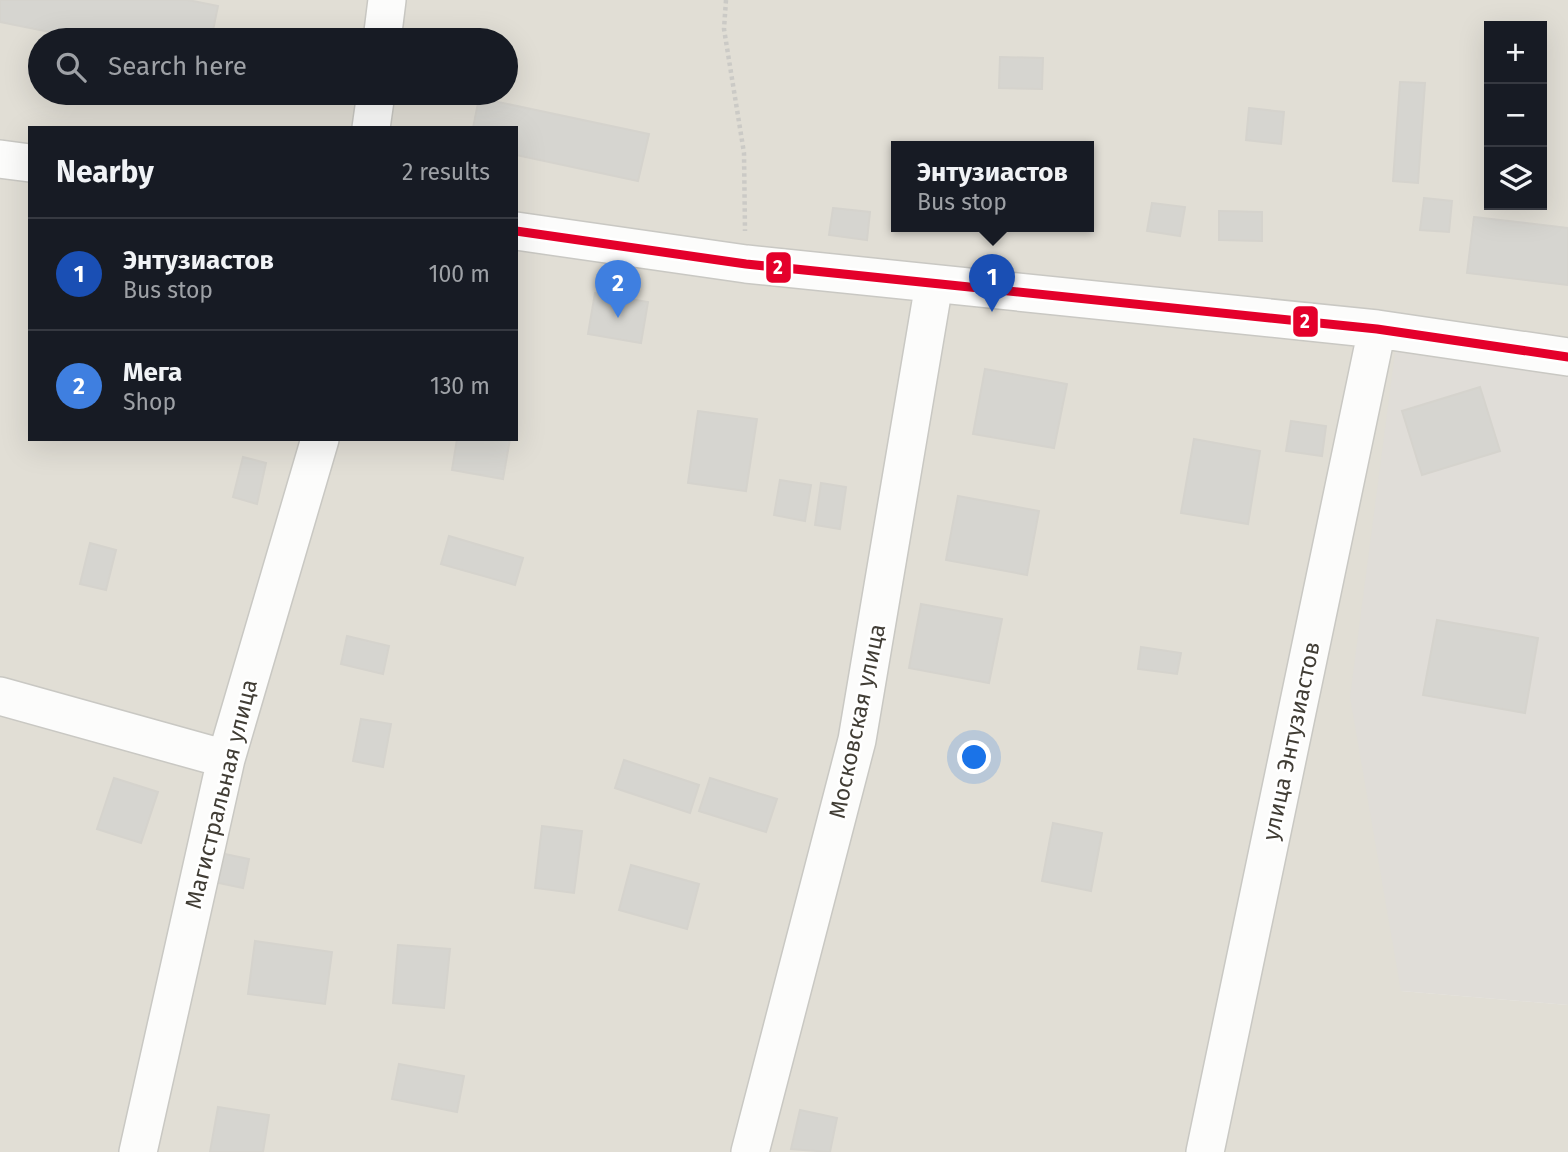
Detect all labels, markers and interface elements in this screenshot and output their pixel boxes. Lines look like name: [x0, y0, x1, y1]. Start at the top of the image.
map controls: [1484, 21, 1547, 210]
button: +: [1484, 21, 1547, 84]
search box: [28, 28, 518, 105]
icon: search: [52, 48, 90, 86]
text: Search here: [108, 51, 247, 82]
button: −: [1484, 84, 1547, 147]
popup: [891, 141, 1094, 232]
button: layers: [1484, 147, 1547, 210]
text: Nearby: [56, 154, 154, 190]
text: Энтузиастов: [917, 157, 1068, 188]
text: 2 results: [402, 158, 490, 186]
text: Bus stop: [917, 188, 1007, 216]
text: Энтузиастов: [123, 245, 274, 276]
line badge: 2: [765, 251, 792, 284]
pin: 1: [969, 254, 1015, 312]
text: 2: [773, 256, 783, 279]
text: 1: [74, 260, 84, 288]
text: 100 m: [429, 260, 490, 288]
pin: 2: [595, 260, 641, 318]
text: Bus stop: [123, 276, 213, 304]
line badge: 2: [1292, 305, 1319, 338]
text: 2: [1300, 310, 1310, 333]
text: Мега: [123, 357, 182, 388]
text: 2: [73, 372, 85, 400]
text: 130 m: [430, 372, 490, 400]
text: Shop: [123, 388, 176, 416]
street label: Московская улица: [823, 621, 891, 821]
street label: улица Энтузиастов: [1256, 639, 1326, 843]
street label: Магистральная улица: [179, 676, 263, 912]
your location: [957, 740, 991, 774]

